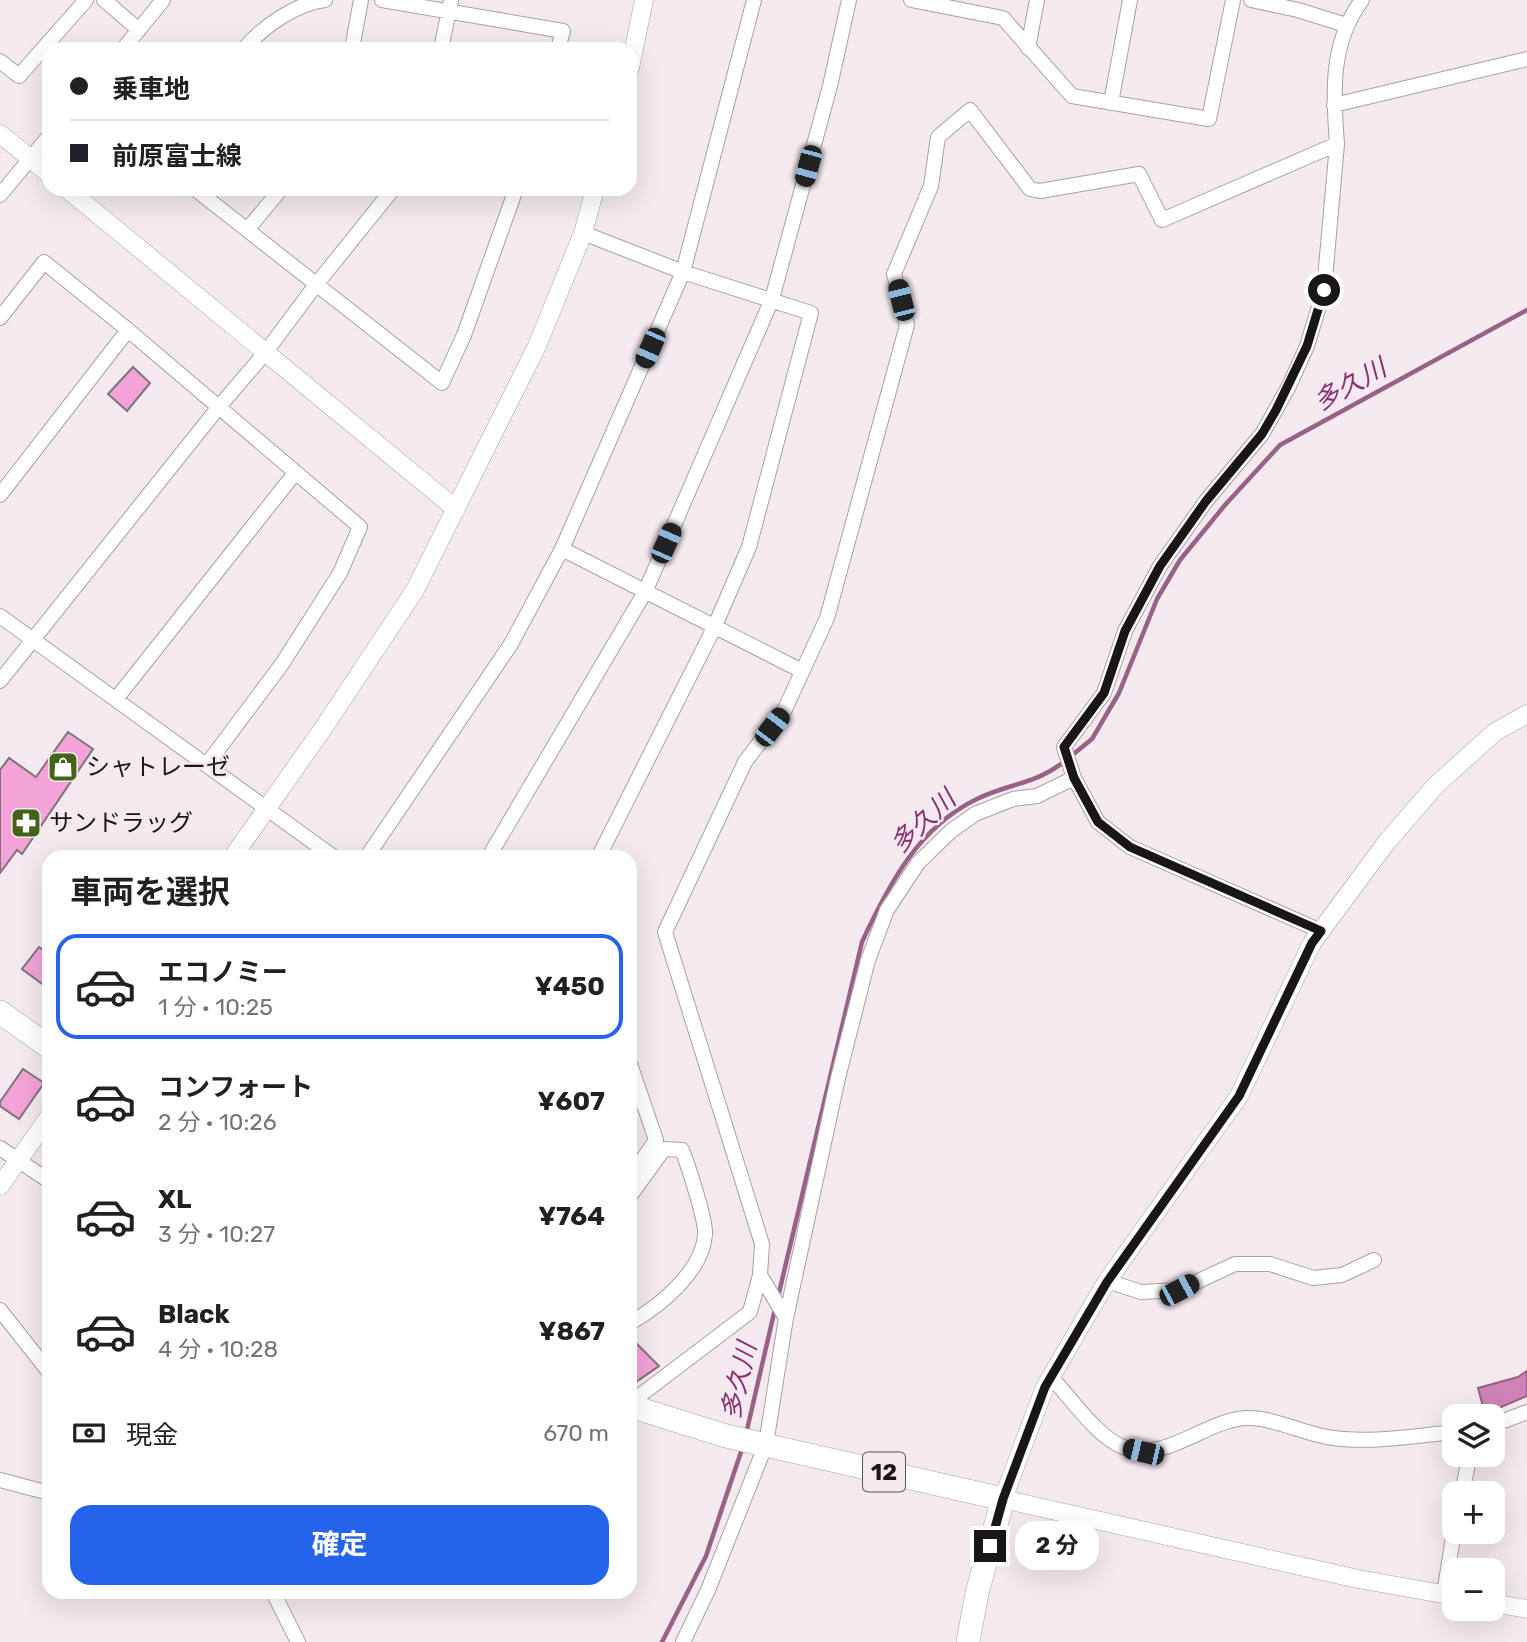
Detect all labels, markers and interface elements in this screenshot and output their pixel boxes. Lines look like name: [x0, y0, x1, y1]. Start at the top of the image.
text: 乗車地: [112, 74, 190, 105]
text: 前原富士線: [112, 141, 242, 172]
car: [793, 143, 824, 189]
route start: [1308, 274, 1340, 306]
car: [886, 277, 917, 323]
car: [632, 325, 669, 371]
water label: 多久川: [1308, 351, 1394, 417]
car: [648, 520, 685, 566]
car: [751, 704, 794, 750]
shop icon: シャトレーゼ: [46, 750, 80, 784]
place label: シャトレーゼ: [86, 753, 230, 781]
water label: 多久川: [884, 782, 964, 860]
pharmacy icon: サンドラッグ: [9, 806, 43, 840]
place label: サンドラッグ: [49, 809, 193, 837]
text: 車両を選択: [70, 873, 230, 911]
icon: car: [74, 955, 137, 1018]
text: エコノミー: [158, 957, 288, 988]
text: ¥450: [535, 971, 605, 1002]
text: 1 分 · 10:25: [158, 993, 273, 1021]
icon: car: [74, 1070, 137, 1133]
text: コンフォート: [158, 1072, 313, 1103]
text: ¥607: [538, 1086, 605, 1117]
text: 2 分 · 10:26: [158, 1108, 277, 1136]
text: XL: [158, 1184, 191, 1215]
icon: car: [74, 1185, 137, 1248]
text: ¥764: [538, 1201, 605, 1232]
text: 3 分 · 10:27: [158, 1220, 275, 1248]
car: [1156, 1271, 1203, 1309]
text: Black: [158, 1299, 230, 1330]
icon: car: [74, 1300, 137, 1363]
text: ¥867: [539, 1316, 605, 1347]
text: 4 分 · 10:28: [158, 1335, 278, 1363]
water label: 多久川: [715, 1337, 764, 1422]
map controls: [1442, 1404, 1505, 1621]
button: layers: [1442, 1404, 1505, 1467]
icon: cash: [70, 1414, 108, 1452]
text: 670 m: [543, 1419, 609, 1447]
text: 現金: [126, 1420, 178, 1451]
car: [1121, 1437, 1166, 1467]
road number: 12: [863, 1452, 905, 1492]
button: +: [1442, 1481, 1505, 1544]
button: 確定: [70, 1505, 609, 1585]
callout: 2 分: [1014, 1522, 1098, 1570]
route end: [974, 1530, 1006, 1562]
text: 2 分: [1036, 1531, 1078, 1559]
button: −: [1442, 1558, 1505, 1621]

